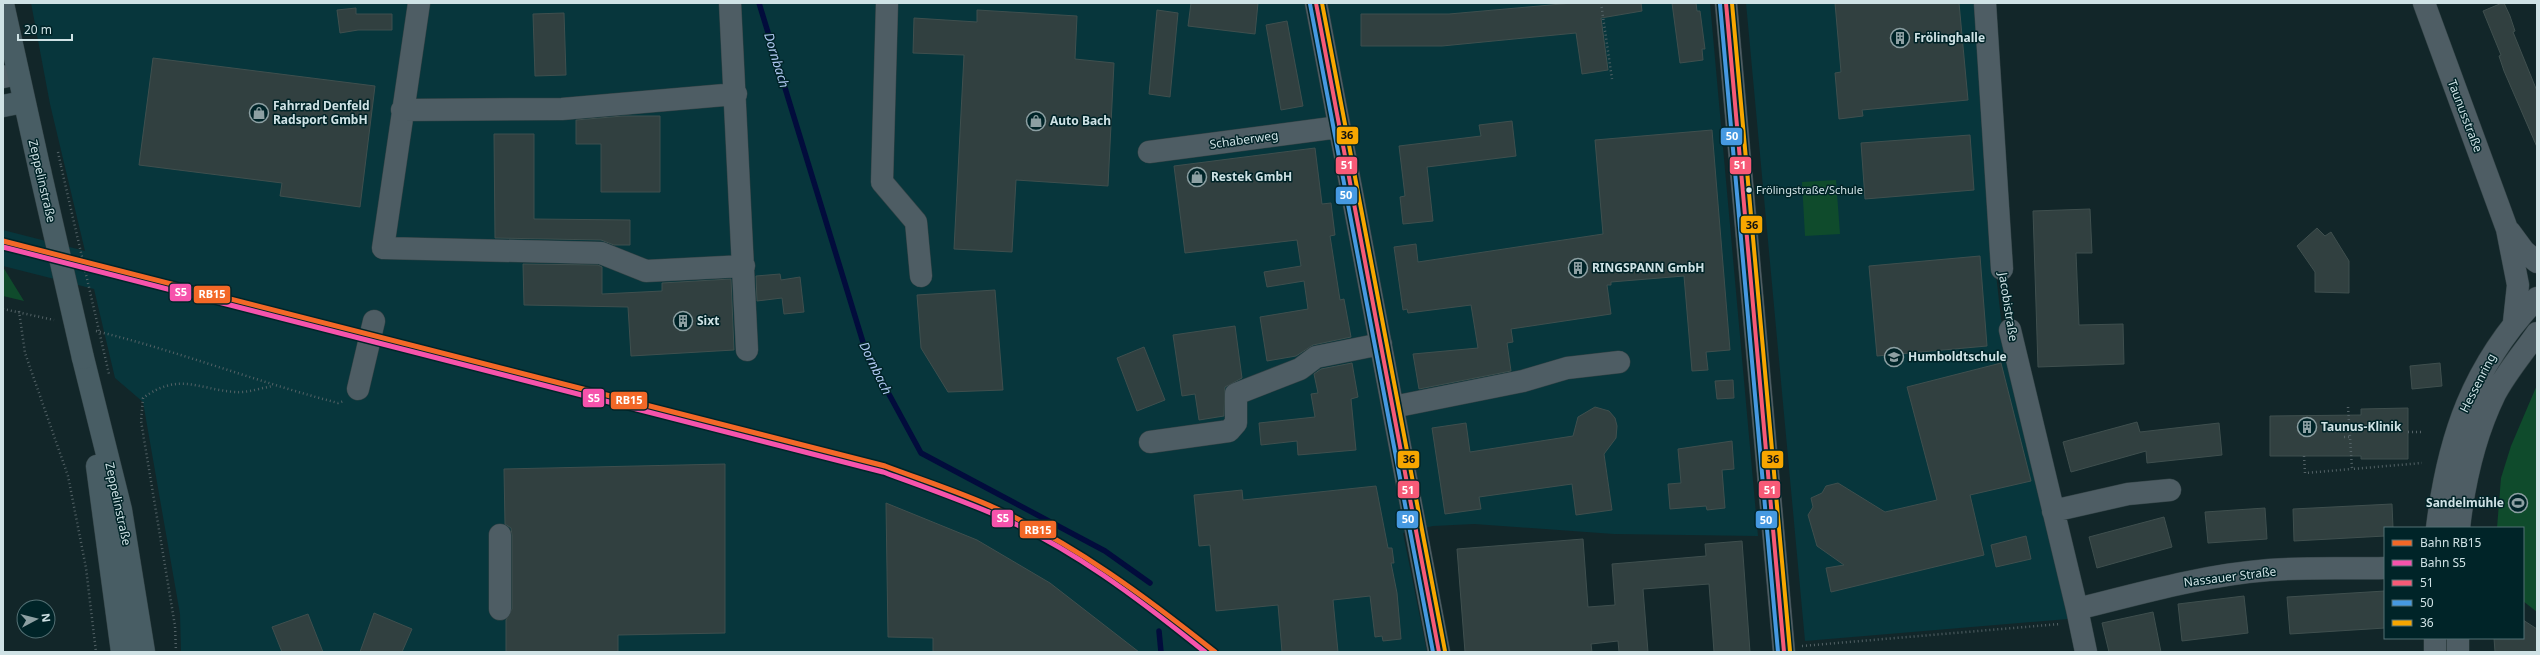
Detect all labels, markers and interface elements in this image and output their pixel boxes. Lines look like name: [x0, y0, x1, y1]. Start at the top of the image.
scale bar: [18, 16, 72, 42]
text: 20 m: [24, 21, 52, 38]
building icon: Frölinghalle: [1889, 27, 1911, 49]
place label: Frölinghalle: [1914, 29, 1985, 46]
water label: Dornbach: [760, 30, 794, 90]
street label: Taunusstraße: [2444, 77, 2487, 155]
place label: Fahrrad Denfeld Radsport GmbH: [273, 97, 370, 128]
shop icon: Fahrrad Denfeld Radsport GmbH: [248, 102, 270, 124]
shop icon: Auto Bach: [1025, 110, 1047, 132]
place label: Auto Bach: [1050, 112, 1111, 129]
street label: Schaberweg: [1208, 126, 1279, 153]
line badge: 36: [1336, 126, 1359, 145]
text: 36: [1341, 127, 1353, 142]
line badge: 50: [1720, 127, 1743, 146]
text: 50: [1726, 128, 1738, 143]
street label: Zeppelinstraße: [25, 138, 60, 224]
line badge: 51: [1335, 156, 1358, 175]
line badge: 51: [1729, 156, 1752, 175]
text: 51: [1341, 157, 1353, 172]
text: 51: [1734, 157, 1746, 172]
shop icon: Restek GmbH: [1186, 166, 1208, 188]
place label: Restek GmbH: [1211, 168, 1292, 185]
place label: Frölingstraße/Schule: [1756, 182, 1863, 197]
marker: Frölingstraße/Schule: [1744, 185, 1754, 195]
line badge: 50: [1335, 186, 1358, 205]
text: 50: [1340, 187, 1352, 202]
line badge: 36: [1740, 215, 1763, 234]
text: 36: [1746, 217, 1758, 232]
building icon: RINGSPANN GmbH: [1567, 257, 1589, 279]
place label: RINGSPANN GmbH: [1592, 259, 1705, 276]
street label: Jacobistraße: [1995, 270, 2022, 343]
line badge: S5: [169, 283, 192, 302]
text: S5: [175, 284, 187, 299]
line badge: RB15: [193, 285, 231, 304]
text: RB15: [198, 286, 226, 301]
building icon: Sixt: [672, 310, 694, 332]
place label: Sixt: [697, 312, 719, 329]
water label: Dornbach: [855, 338, 897, 398]
school or university icon: Humboldtschule: [1883, 346, 1905, 368]
place label: Humboldtschule: [1908, 348, 2007, 365]
street label: Hessenring: [2455, 350, 2500, 415]
line badge: S5: [582, 388, 605, 408]
text: S5: [588, 390, 600, 405]
line badge: RB15: [610, 391, 648, 410]
text: RB15: [615, 392, 643, 407]
building icon: Taunus-Klinik: [2296, 416, 2318, 438]
place label: Taunus-Klinik: [2321, 418, 2402, 435]
line badge: 36: [1397, 450, 1420, 469]
line badge: 36: [1761, 450, 1784, 469]
text: 36: [1403, 451, 1415, 466]
text: 36: [1767, 451, 1779, 466]
street label: Zeppelinstraße: [101, 461, 136, 547]
line badge: 51: [1397, 480, 1420, 499]
line badge: 51: [1758, 480, 1781, 499]
text: 51: [1402, 482, 1414, 497]
text: 51: [1764, 482, 1776, 497]
sports icon: Sandelmühle: [2507, 492, 2529, 514]
place label: Sandelmühle: [2426, 494, 2504, 511]
line badge: S5: [991, 509, 1014, 528]
text: S5: [997, 510, 1009, 525]
line badge: 50: [1396, 510, 1419, 529]
line badge: 50: [1755, 510, 1778, 529]
text: 50: [1402, 511, 1414, 526]
text: 50: [1760, 512, 1772, 527]
line badge: RB15: [1019, 520, 1057, 539]
text: RB15: [1024, 522, 1052, 537]
legend: [2384, 527, 2524, 639]
text: Bahn RB15: [2420, 534, 2482, 551]
text: Bahn S5: [2420, 554, 2466, 571]
street label: Nassauer Straße: [2183, 562, 2277, 591]
text: 51: [2420, 574, 2434, 591]
text: 50: [2420, 594, 2434, 611]
north arrow: [16, 599, 56, 639]
text: N: [38, 612, 54, 623]
text: 36: [2420, 614, 2434, 631]

